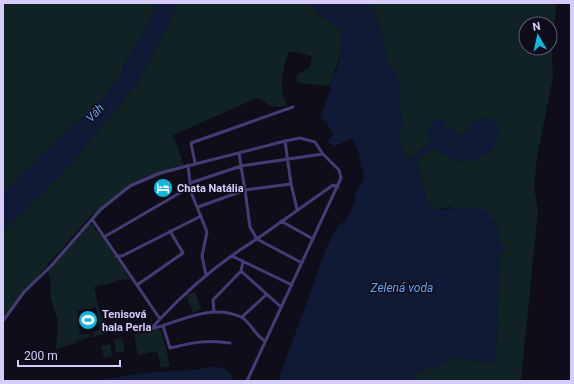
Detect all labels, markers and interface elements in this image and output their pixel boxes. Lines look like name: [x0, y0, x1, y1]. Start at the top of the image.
north arrow: [518, 16, 558, 56]
text: N: [532, 20, 542, 34]
water label: Váh: [83, 101, 107, 125]
hotel icon: Chata Natália: [152, 177, 174, 199]
place label: Chata Natália: [177, 182, 244, 195]
water label: Zelená voda: [370, 281, 433, 295]
place label: Tenisová hala Perla: [102, 308, 151, 334]
sports icon: Tenisová hala Perla: [77, 309, 99, 331]
scale bar: [18, 342, 120, 368]
text: 200 m: [24, 349, 58, 363]

